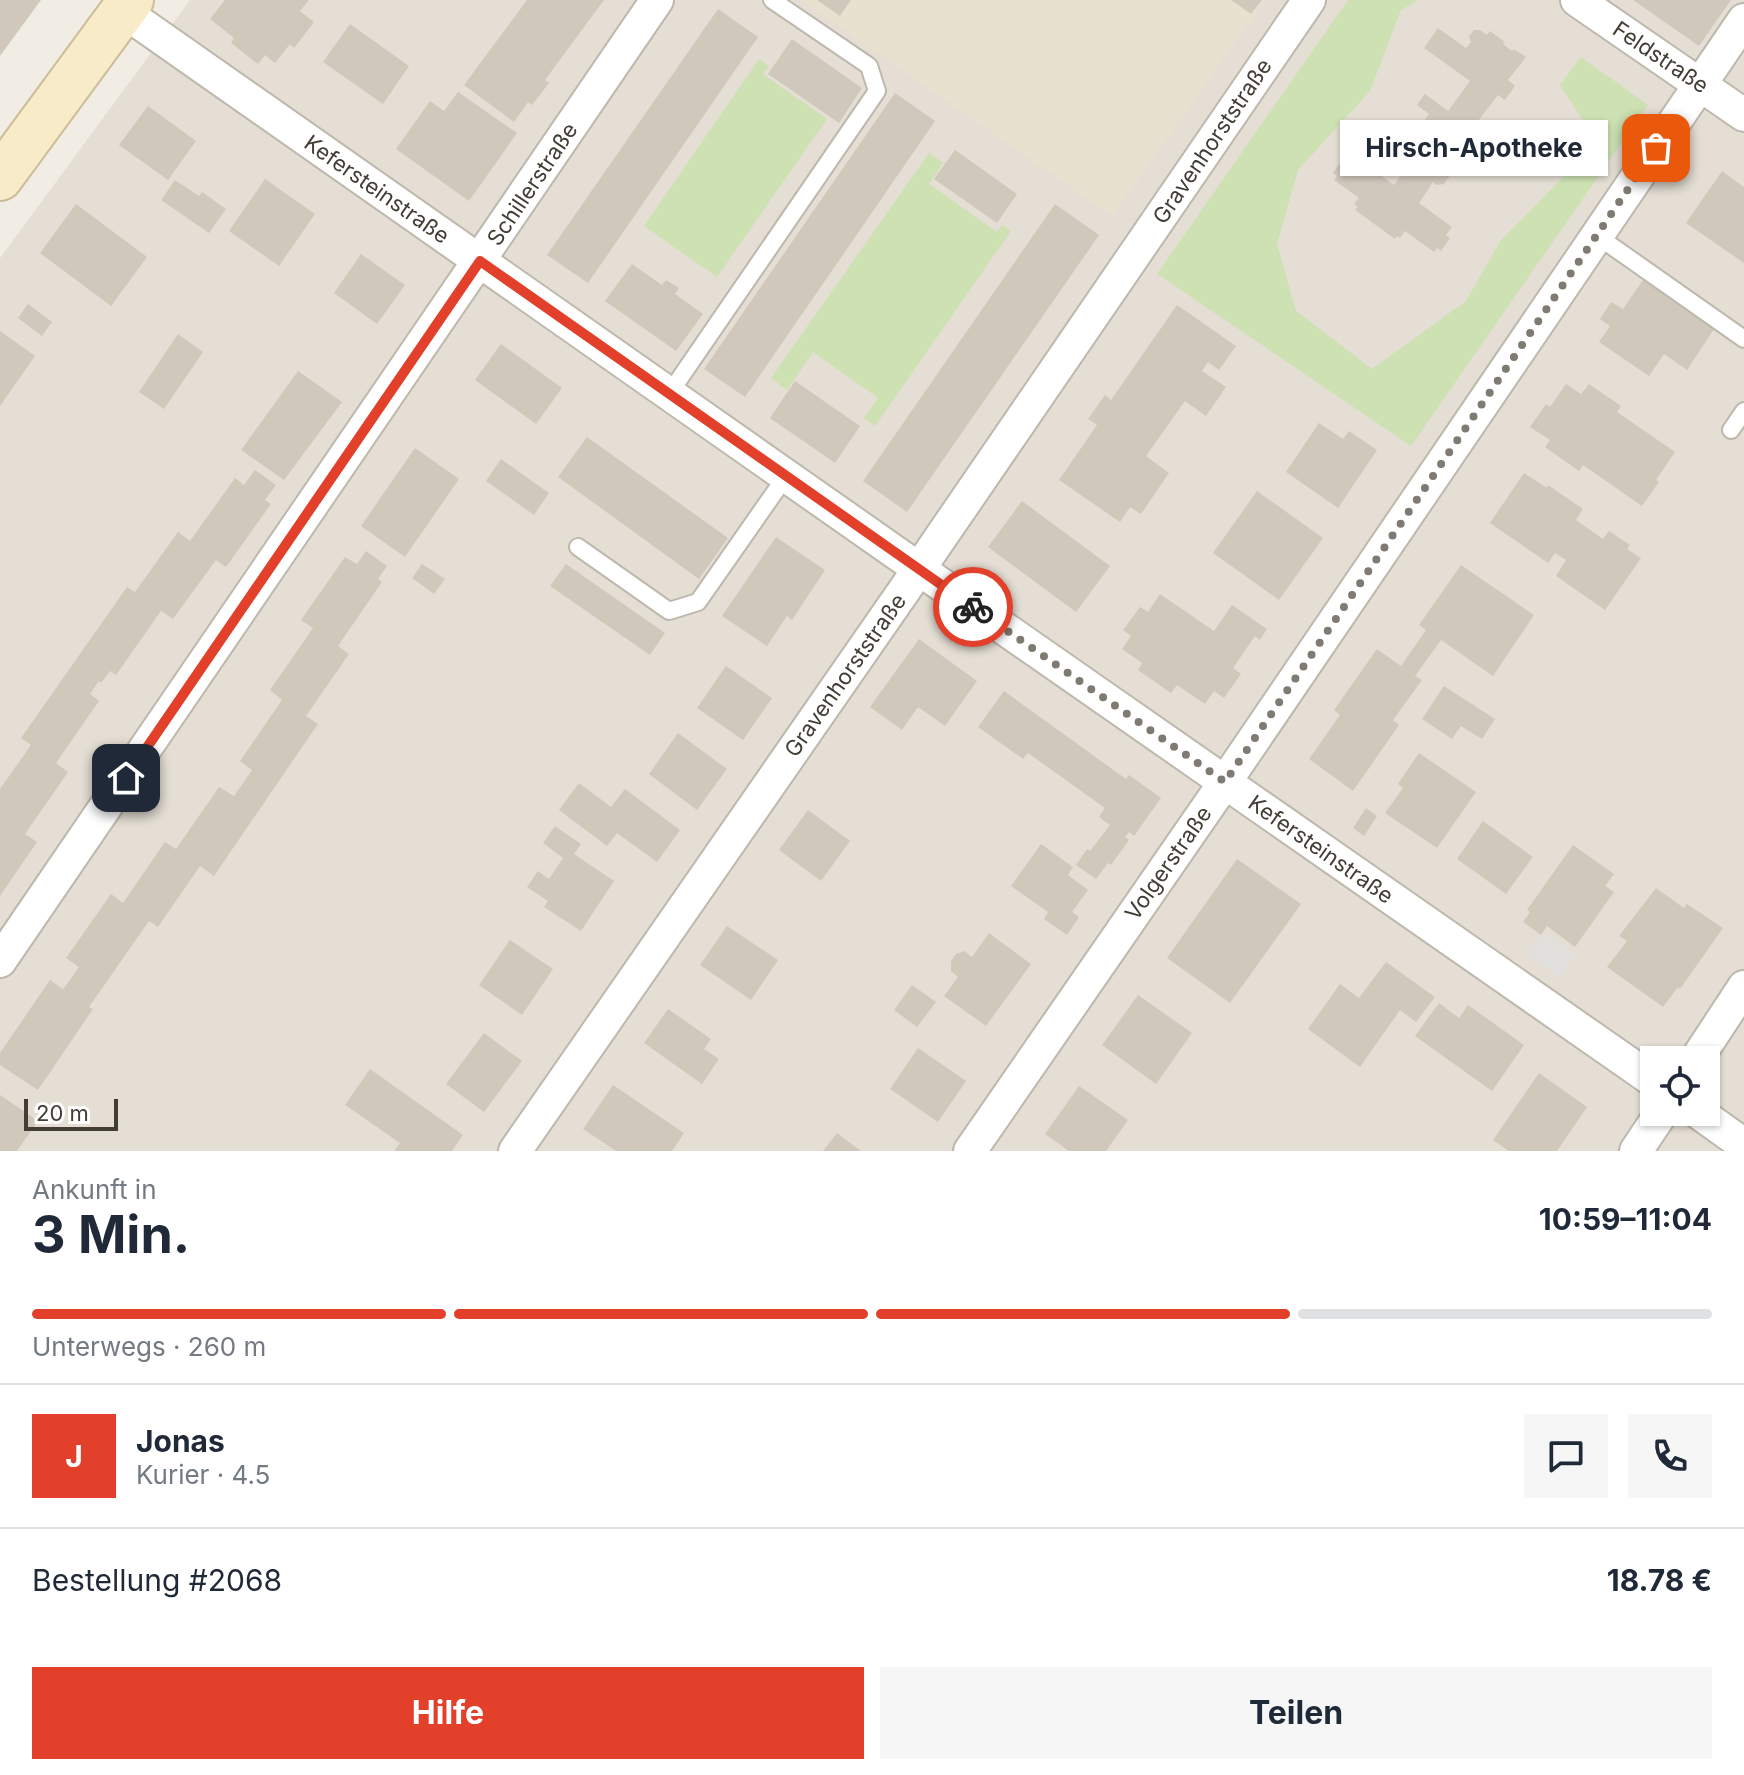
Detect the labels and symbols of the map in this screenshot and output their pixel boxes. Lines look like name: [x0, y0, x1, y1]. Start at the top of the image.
street label: Feldstraße: [1608, 16, 1714, 98]
street label: Gravenhorststraße: [1147, 54, 1277, 228]
pin: [1622, 114, 1690, 182]
street label: Schillerstraße: [481, 118, 583, 250]
callout: Hirsch-Apotheke: [1340, 120, 1608, 176]
street label: Kefersteinstraße: [300, 129, 454, 249]
courier: [933, 567, 1013, 647]
street label: Gravenhorststraße: [779, 588, 911, 762]
pin: [92, 744, 160, 812]
street label: Kefersteinstraße: [1244, 789, 1398, 909]
street label: Volgerstraße: [1119, 801, 1217, 925]
scale bar: [24, 1095, 118, 1131]

